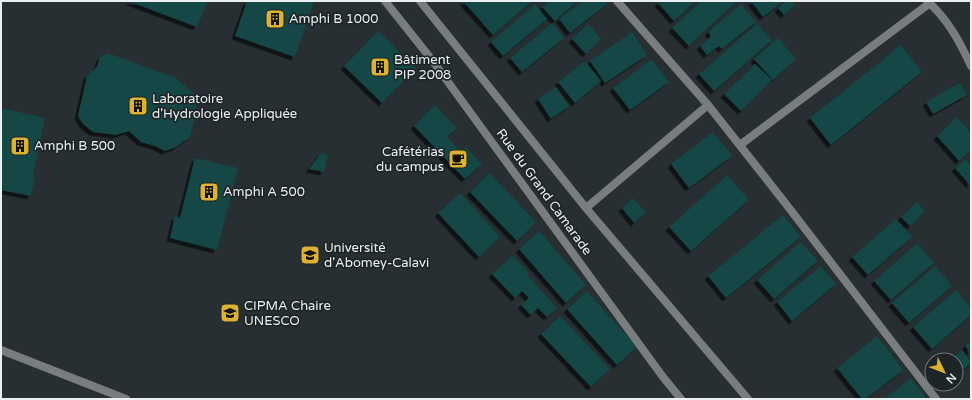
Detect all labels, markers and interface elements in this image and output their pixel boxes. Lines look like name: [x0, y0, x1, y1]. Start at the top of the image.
building icon: Amphi B 1000: [264, 8, 286, 30]
place label: Amphi B 1000: [289, 11, 378, 27]
place label: Bâtiment PIP 2008: [394, 52, 451, 83]
building icon: Bâtiment PIP 2008: [369, 56, 391, 78]
place label: Laboratoire d'Hydrologie Appliquée: [152, 91, 297, 122]
building icon: Laboratoire d'Hydrologie Appliquée: [127, 95, 149, 117]
street label: Rue du Grand Camarade: [493, 126, 595, 258]
building icon: Amphi B 500: [9, 135, 31, 157]
place label: Amphi B 500: [34, 138, 115, 154]
place label: Cafétérias du campus: [376, 144, 444, 175]
cafe icon: Cafétérias du campus: [447, 148, 469, 170]
building icon: Amphi A 500: [198, 181, 220, 203]
place label: Amphi A 500: [223, 184, 305, 200]
place label: Université d'Abomey-Calavi: [324, 240, 429, 271]
school or university icon: Université d'Abomey-Calavi: [299, 244, 321, 266]
place label: CIPMA Chaire UNESCO: [244, 298, 331, 329]
school or university icon: CIPMA Chaire UNESCO: [219, 302, 241, 324]
north arrow: [924, 352, 964, 392]
text: N: [943, 371, 959, 386]

